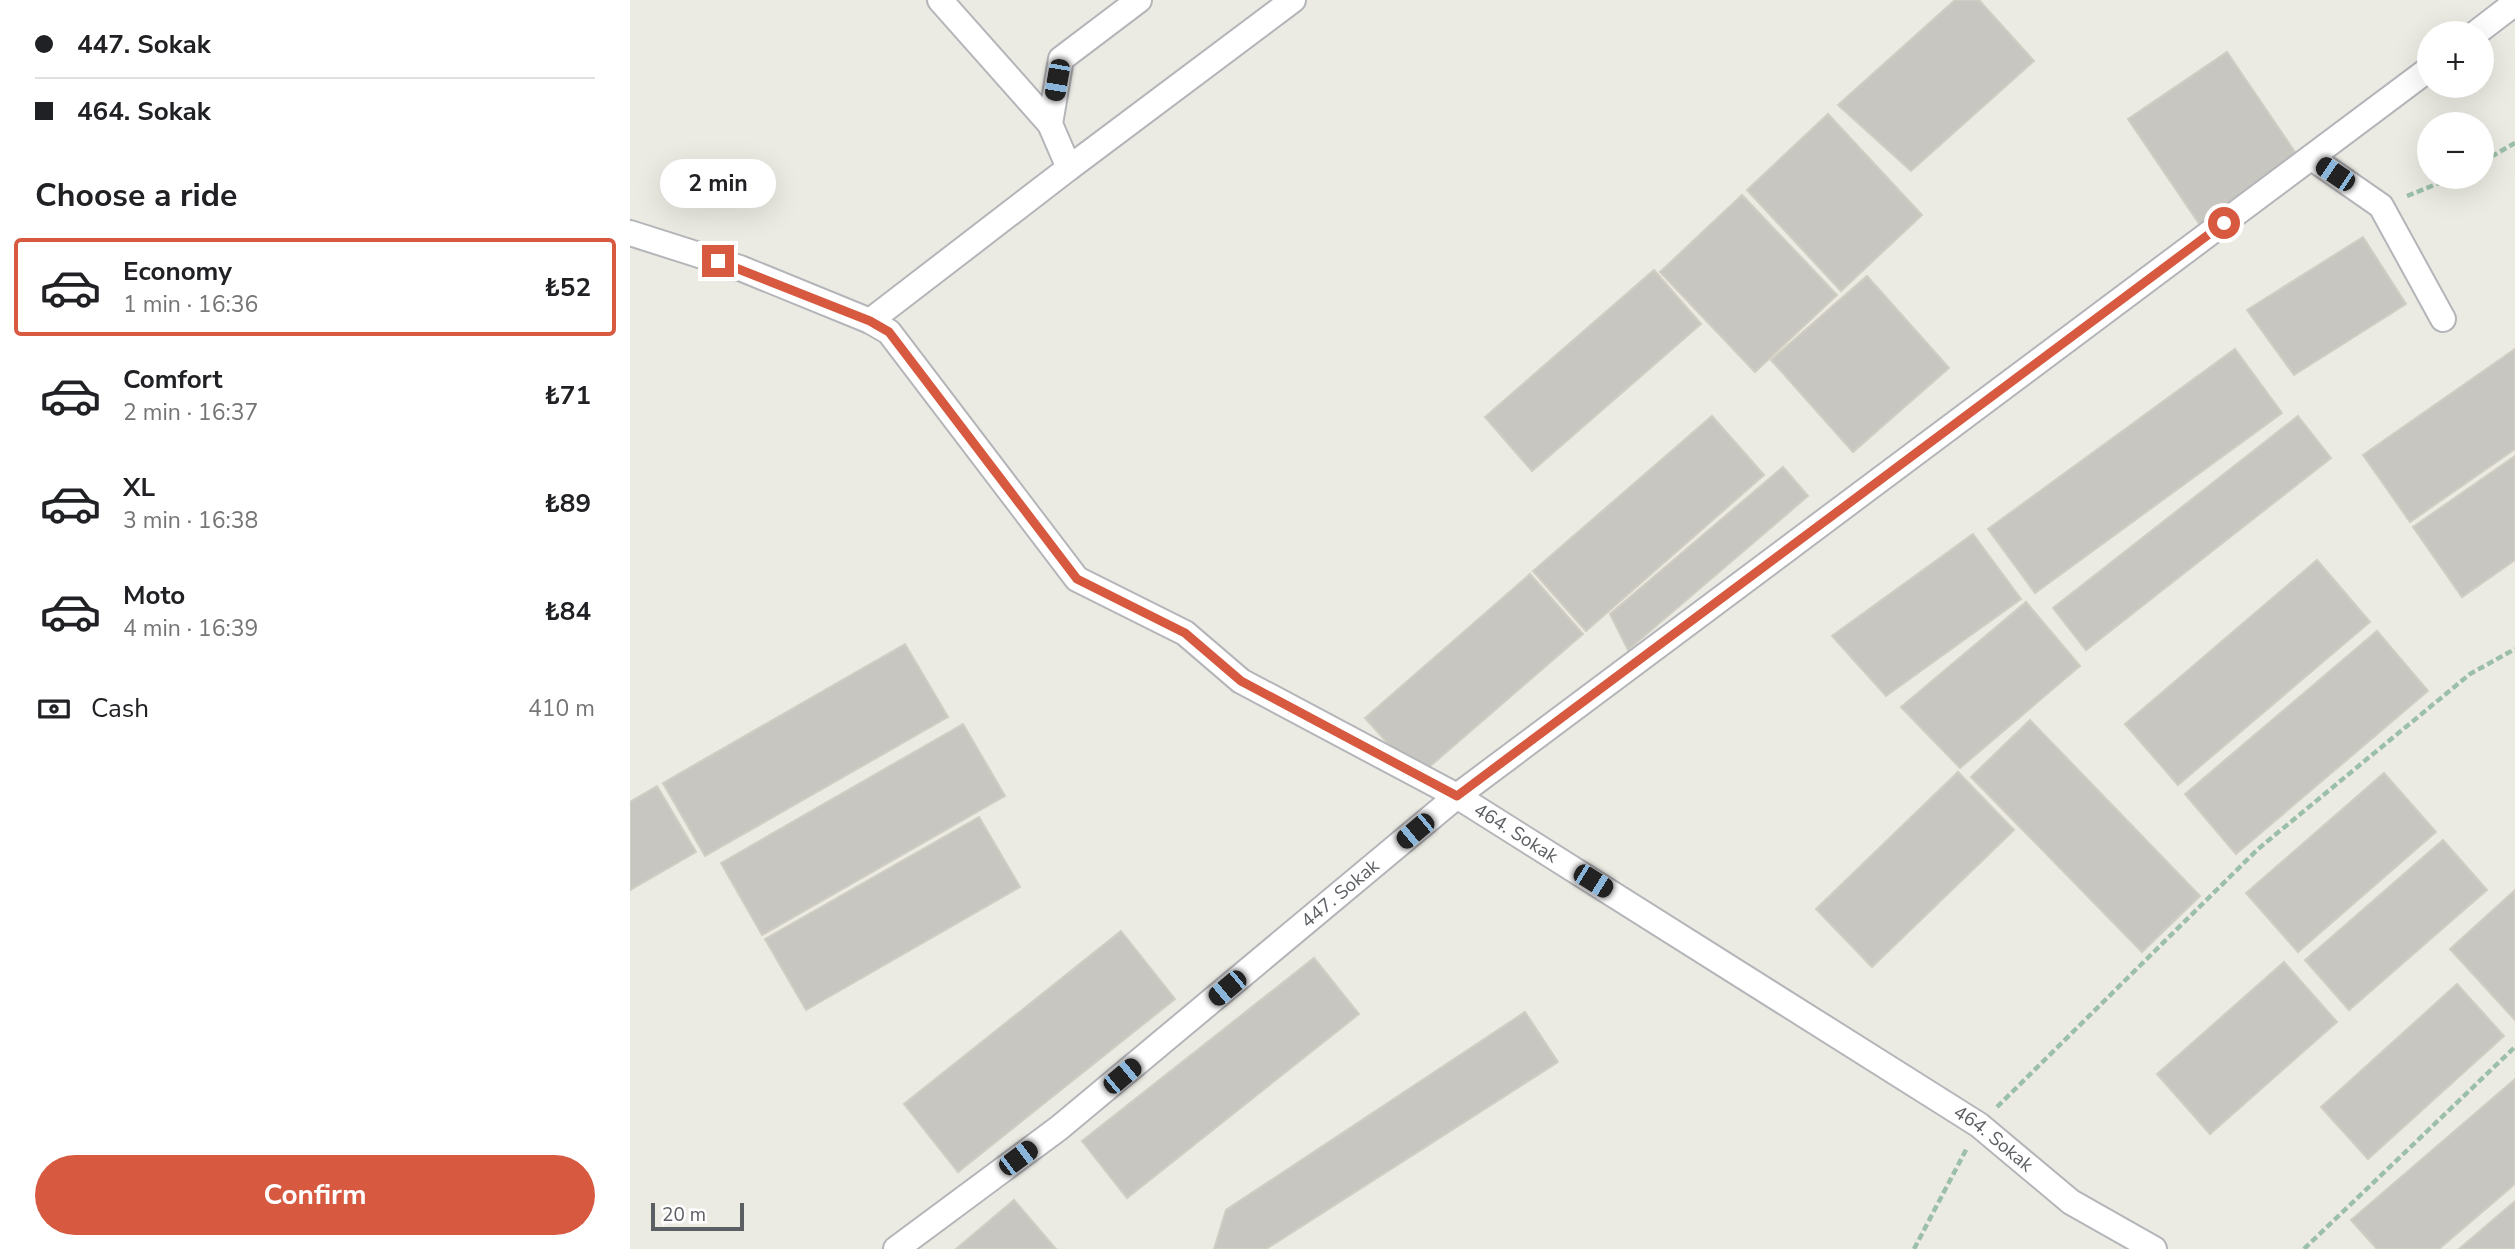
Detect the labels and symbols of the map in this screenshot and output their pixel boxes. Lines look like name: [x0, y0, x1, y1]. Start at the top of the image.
car: [1044, 57, 1071, 103]
car: [2312, 154, 2359, 194]
callout: 2 min: [660, 160, 776, 208]
route start: [2208, 207, 2240, 239]
route end: [702, 245, 734, 277]
street label: 464. Sokak: [1469, 797, 1563, 870]
car: [1393, 809, 1438, 853]
street label: 447. Sokak: [1295, 853, 1385, 934]
car: [1570, 861, 1617, 901]
car: [1205, 966, 1250, 1010]
car: [1100, 1054, 1145, 1098]
street label: 464. Sokak: [1949, 1099, 2039, 1178]
car: [995, 1137, 1042, 1179]
scale bar: [651, 1200, 744, 1232]

